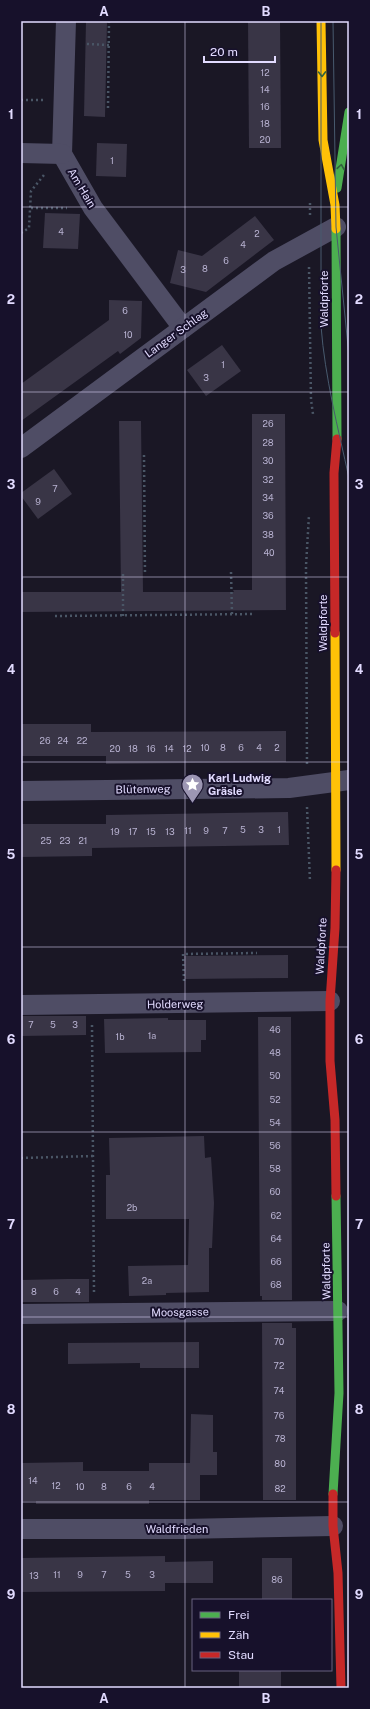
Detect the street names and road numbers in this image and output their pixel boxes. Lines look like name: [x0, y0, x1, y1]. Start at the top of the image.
street label: Am Hain: [66, 166, 98, 210]
street label: Waldpforte: [318, 270, 330, 328]
street label: Langer Schlag: [142, 306, 210, 360]
street label: Waldpforte: [317, 594, 329, 652]
street label: Blütenweg: [115, 783, 171, 795]
street label: Waldpforte: [314, 917, 328, 975]
street label: Holderweg: [147, 998, 203, 1010]
street label: Waldpforte: [320, 1242, 332, 1300]
street label: Moosgasse: [151, 1305, 209, 1319]
street label: Waldfrieden: [146, 1523, 208, 1535]

